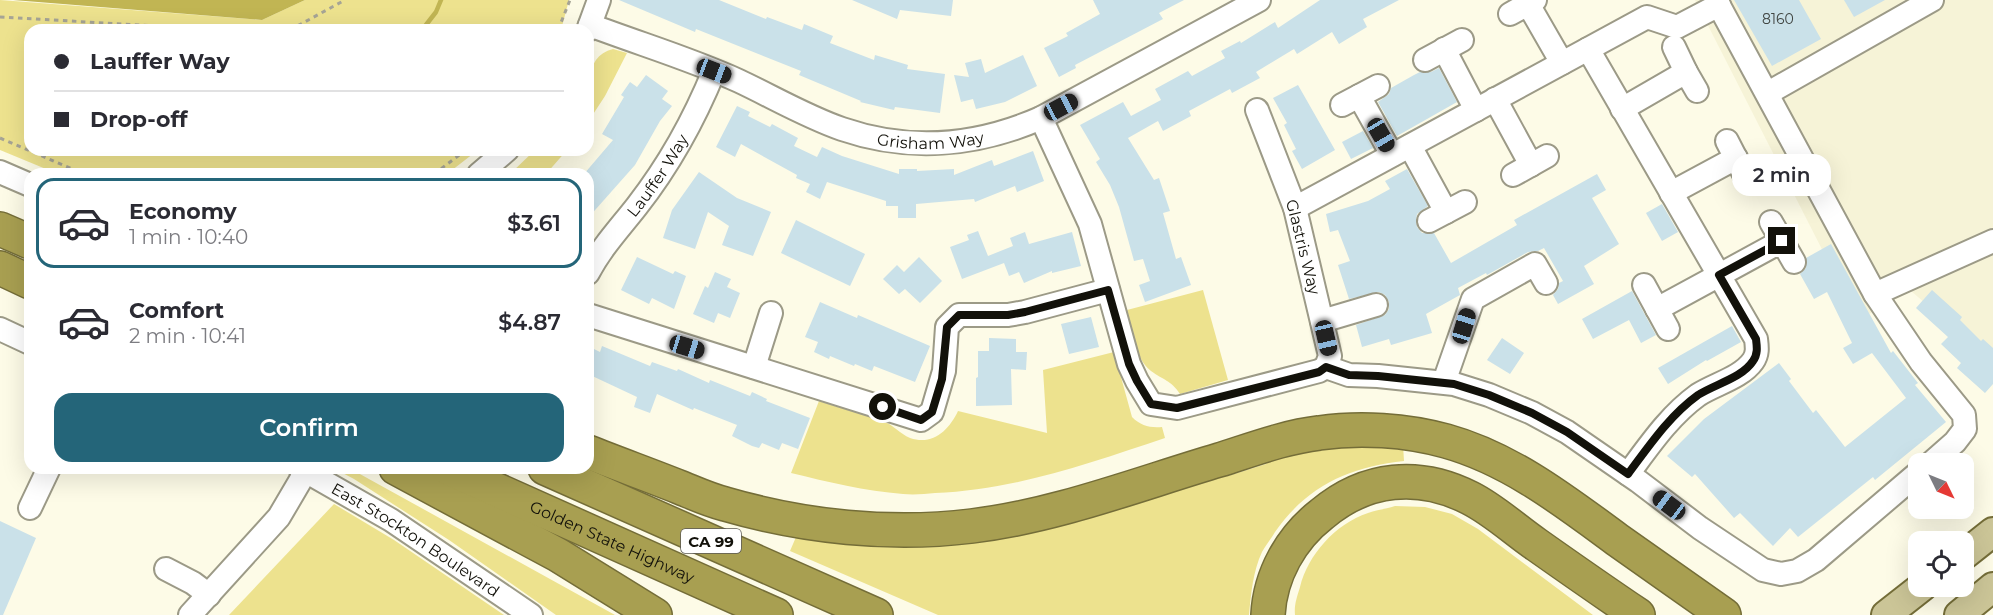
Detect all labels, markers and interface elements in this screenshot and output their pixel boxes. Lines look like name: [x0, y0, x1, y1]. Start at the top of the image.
house number: 8160: [1762, 10, 1794, 28]
text: Lauffer Way: [90, 48, 230, 75]
car: [694, 56, 734, 86]
car: [1041, 91, 1081, 123]
text: Drop-off: [90, 106, 188, 133]
car: [1364, 115, 1398, 155]
street label: Grisham Way: [876, 127, 986, 153]
street label: Lauffer Way: [623, 130, 692, 221]
callout: 2 min: [1732, 154, 1832, 196]
text: 2 min: [1753, 163, 1810, 187]
icon: car: [57, 196, 111, 250]
street label: Glastris Way: [1282, 197, 1324, 297]
text: Economy: [129, 198, 237, 225]
text: $3.61: [507, 210, 561, 237]
text: 1 min · 10:40: [129, 225, 248, 249]
route end: [1768, 227, 1795, 254]
icon: car: [57, 295, 111, 349]
text: Comfort: [129, 297, 224, 324]
car: [1450, 306, 1478, 346]
text: $4.87: [498, 309, 561, 336]
car: [1313, 318, 1339, 358]
text: 2 min · 10:41: [129, 324, 246, 348]
car: [667, 333, 707, 361]
button: Confirm: [54, 393, 564, 462]
route start: [869, 393, 896, 420]
north arrow: [1908, 453, 1974, 519]
map controls: [1908, 453, 1974, 597]
street label: East Stockton Boulevard: [328, 479, 503, 600]
car: [1649, 487, 1689, 523]
street label: Golden State Highway: [527, 496, 698, 587]
road number: CA 99: [681, 529, 741, 553]
button: locate: [1908, 531, 1974, 597]

